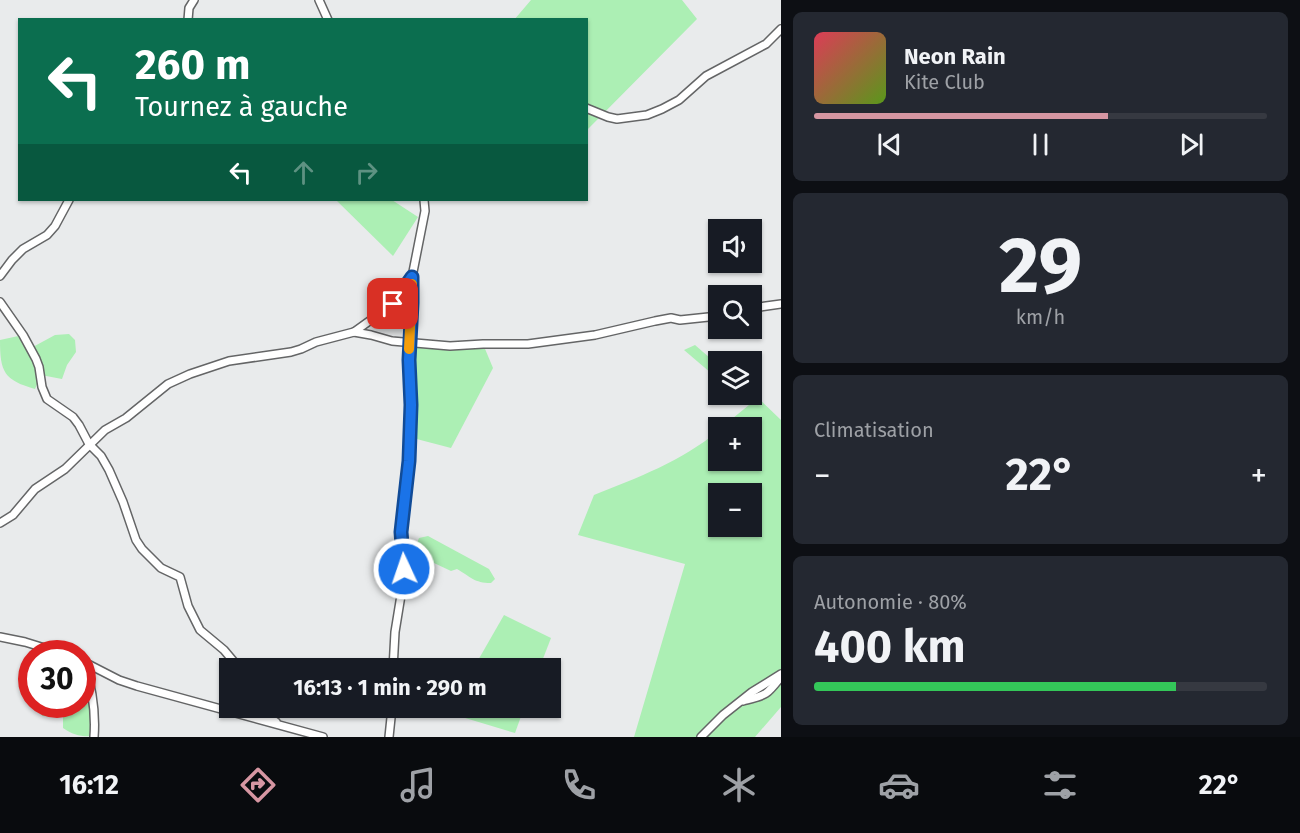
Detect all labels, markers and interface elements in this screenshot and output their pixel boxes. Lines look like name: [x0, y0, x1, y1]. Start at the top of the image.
text: 260 m: [135, 40, 250, 90]
icon: left: [36, 42, 114, 120]
text: Neon Rain: [904, 43, 1006, 70]
text: Kite Club: [904, 70, 985, 94]
text: Tournez à gauche: [135, 91, 348, 123]
icon: previous: [873, 128, 906, 161]
icon: pause: [1024, 128, 1057, 161]
icon: next: [1175, 128, 1208, 161]
icon: left: [224, 156, 257, 189]
icon: ahead: [287, 156, 320, 189]
icon: right: [350, 156, 383, 189]
map controls: [708, 219, 762, 537]
button: sound: [708, 219, 762, 273]
text: 29: [999, 219, 1082, 313]
pin: [367, 278, 418, 329]
button: search: [708, 285, 762, 339]
icon: arrive: [376, 287, 409, 320]
text: km/h: [1016, 305, 1065, 329]
button: layers: [708, 351, 762, 405]
button: +: [708, 417, 762, 471]
text: Climatisation: [814, 418, 934, 442]
text: 22°: [1006, 448, 1076, 502]
text: −: [814, 456, 831, 496]
text: +: [1251, 456, 1267, 496]
button: −: [708, 483, 762, 537]
position arrow: [372, 537, 436, 601]
text: Autonomie · 80%: [814, 590, 967, 614]
text: 400 km: [814, 620, 966, 674]
speed limit sign: 30: [18, 640, 96, 718]
text: 16:13 · 1 min · 290 m: [293, 674, 487, 701]
icon: directions: [237, 764, 279, 806]
icon: music: [397, 764, 439, 806]
icon: phone: [558, 764, 600, 806]
icon: climate: [718, 764, 760, 806]
icon: car: [878, 764, 920, 806]
icon: filters: [1039, 764, 1081, 806]
text: 16:12: [59, 769, 119, 801]
text: 22°: [1199, 769, 1241, 801]

